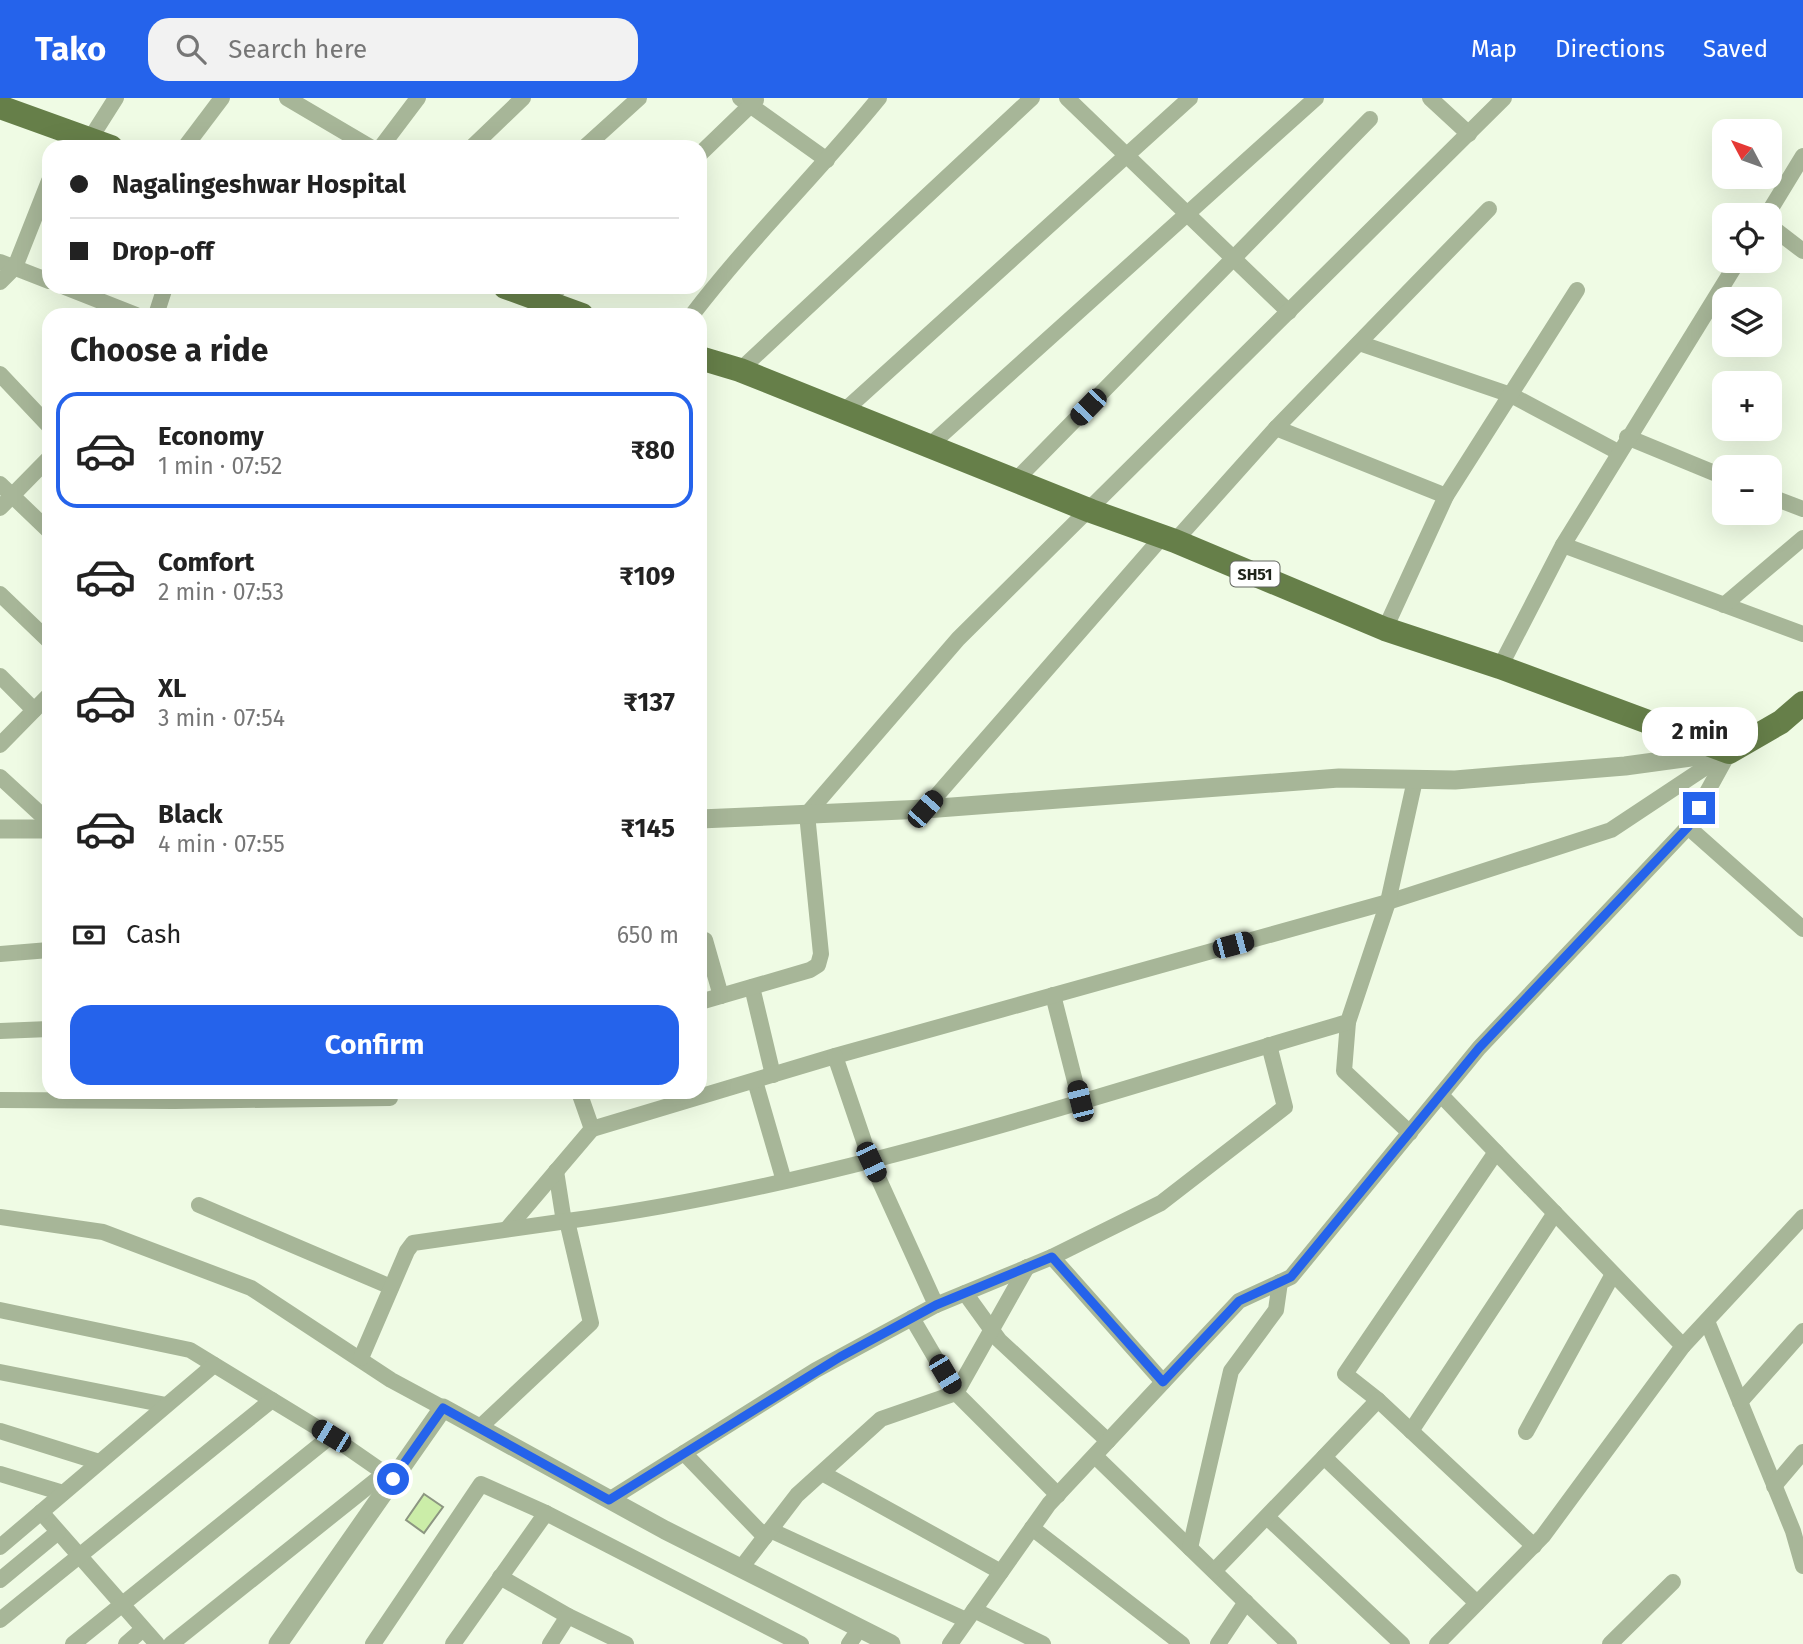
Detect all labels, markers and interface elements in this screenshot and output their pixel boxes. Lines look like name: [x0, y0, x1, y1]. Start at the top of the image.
search box: [148, 18, 638, 81]
text: Tako: [35, 29, 106, 69]
icon: search: [172, 30, 210, 68]
text: Search here: [228, 34, 367, 65]
text: Map: [1471, 35, 1517, 63]
text: Directions: [1555, 35, 1665, 63]
text: Saved: [1703, 35, 1768, 63]
north arrow: [1712, 119, 1782, 189]
map controls: [1712, 119, 1782, 525]
text: Nagalingeshwar Hospital: [112, 169, 406, 200]
button: locate: [1712, 203, 1782, 273]
text: Drop-off: [112, 236, 214, 267]
button: layers: [1712, 287, 1782, 357]
text: Choose a ride: [70, 331, 268, 369]
button: +: [1712, 371, 1782, 441]
car: [1066, 385, 1111, 429]
icon: car: [74, 419, 137, 482]
text: Economy: [158, 421, 264, 452]
text: ₹80: [631, 435, 675, 466]
text: 1 min · 07:52: [158, 452, 282, 480]
button: −: [1712, 455, 1782, 525]
icon: car: [74, 545, 137, 608]
text: Comfort: [158, 547, 254, 578]
text: ₹109: [619, 561, 675, 592]
road number: SH51: [1230, 561, 1280, 587]
text: 2 min · 07:53: [158, 578, 284, 606]
icon: car: [74, 671, 137, 734]
text: XL: [158, 673, 186, 704]
text: ₹137: [623, 687, 675, 718]
text: 3 min · 07:54: [158, 704, 285, 732]
callout: 2 min: [1641, 706, 1757, 756]
text: 2 min: [1672, 717, 1728, 745]
car: [904, 786, 947, 832]
route end: [1683, 792, 1715, 824]
icon: car: [74, 797, 137, 860]
text: Black: [158, 799, 223, 830]
text: ₹145: [620, 813, 675, 844]
text: 4 min · 07:55: [158, 830, 285, 858]
icon: cash: [70, 916, 108, 954]
text: Cash: [126, 919, 182, 950]
text: 650 m: [617, 921, 679, 949]
car: [1210, 929, 1257, 961]
button: Confirm: [70, 1005, 679, 1085]
car: [1065, 1078, 1096, 1124]
car: [853, 1139, 890, 1185]
car: [926, 1351, 965, 1397]
car: [308, 1416, 355, 1456]
route start: [377, 1463, 409, 1495]

